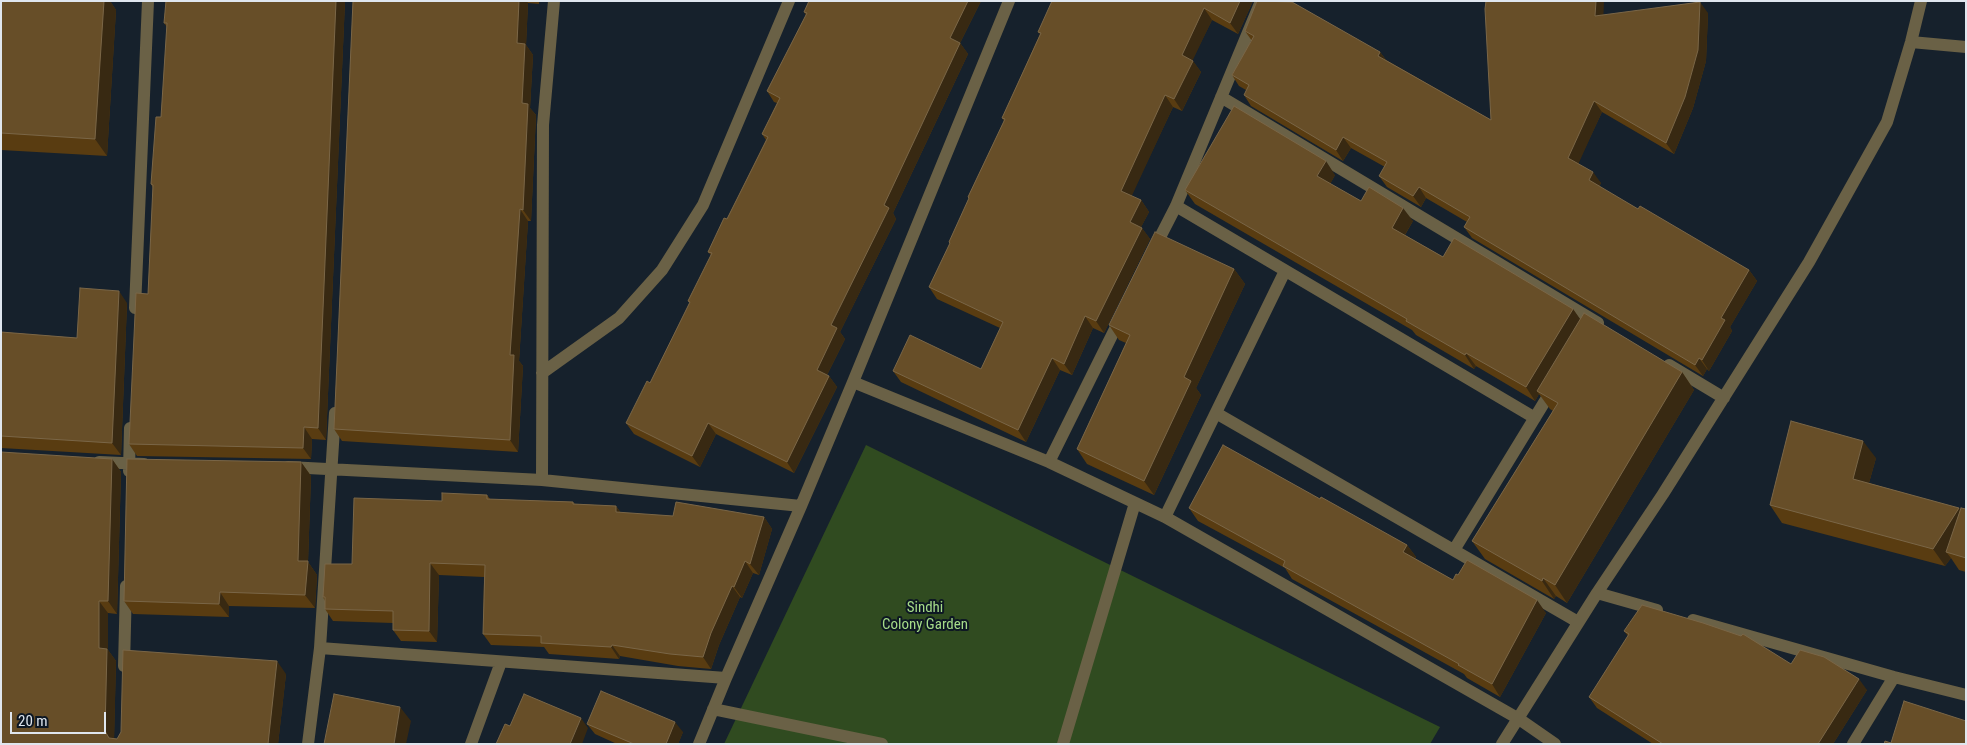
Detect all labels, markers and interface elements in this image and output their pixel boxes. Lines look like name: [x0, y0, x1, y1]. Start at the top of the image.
park label: Sindhi Colony Garden: [882, 599, 968, 634]
scale bar: [12, 702, 109, 734]
text: 20 m: [18, 712, 48, 730]

